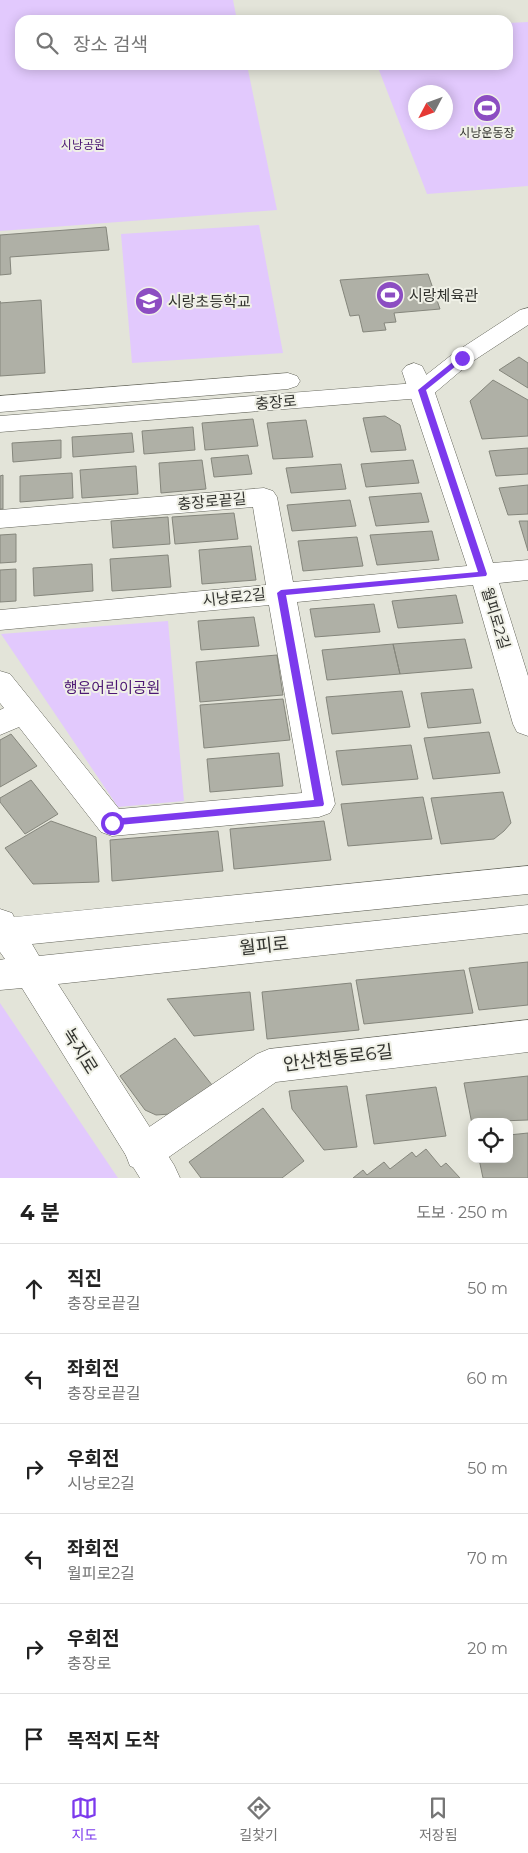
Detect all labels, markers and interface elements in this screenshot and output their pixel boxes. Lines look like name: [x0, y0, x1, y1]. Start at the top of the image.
search box: [15, 15, 513, 70]
icon: search: [33, 29, 61, 57]
text: 장소 검색: [73, 33, 148, 56]
north arrow: [408, 85, 453, 130]
sports icon: 시낭운동장: [472, 93, 502, 123]
place label: 시낭운동장: [459, 125, 515, 140]
park label: 시낭공원: [61, 137, 105, 152]
sports icon: 시랑체육관: [375, 280, 405, 310]
school or university icon: 시랑초등학교: [134, 286, 164, 316]
place label: 시랑체육관: [409, 286, 478, 305]
place label: 시랑초등학교: [168, 292, 251, 311]
route end: [451, 347, 474, 370]
street label: 충장로: [255, 391, 297, 413]
street label: 충장로끝길: [177, 489, 247, 513]
street label: 시낭로2길: [201, 584, 267, 610]
street label: 월피로2길: [478, 585, 514, 651]
park label: 행운어린이공원: [64, 678, 160, 697]
route start: [101, 812, 124, 835]
street label: 월피로: [238, 932, 290, 960]
street label: 녹지로: [58, 1024, 102, 1078]
street label: 안산천동로6길: [282, 1040, 394, 1076]
map controls: [468, 1118, 513, 1163]
button: locate: [468, 1118, 513, 1163]
text: 4 분: [20, 1200, 60, 1225]
text: 도보 · 250 m: [416, 1203, 508, 1222]
text: 직진: [67, 1267, 102, 1290]
icon: ahead: [20, 1275, 48, 1303]
text: 50 m: [467, 1279, 508, 1298]
text: 충장로끝길: [67, 1294, 141, 1313]
text: 좌회전: [67, 1357, 119, 1380]
icon: left: [20, 1365, 48, 1393]
text: 60 m: [466, 1369, 508, 1388]
text: 충장로끝길: [67, 1384, 141, 1403]
text: 우회전: [67, 1447, 119, 1470]
icon: right: [20, 1455, 48, 1483]
text: 50 m: [467, 1459, 508, 1478]
text: 시낭로2길: [67, 1474, 135, 1493]
text: 좌회전: [67, 1537, 119, 1560]
icon: left: [20, 1545, 48, 1573]
text: 70 m: [467, 1549, 508, 1568]
text: 월피로2길: [67, 1564, 135, 1583]
text: 우회전: [67, 1627, 119, 1650]
icon: right: [20, 1635, 48, 1663]
text: 20 m: [467, 1639, 508, 1658]
text: 충장로: [67, 1654, 111, 1673]
icon: arrive: [20, 1725, 48, 1753]
text: 목적지 도착: [67, 1729, 160, 1752]
tab: 지도: [70, 1794, 98, 1844]
tab: 길찾기: [239, 1794, 278, 1844]
tab: 저장됨: [419, 1794, 458, 1844]

